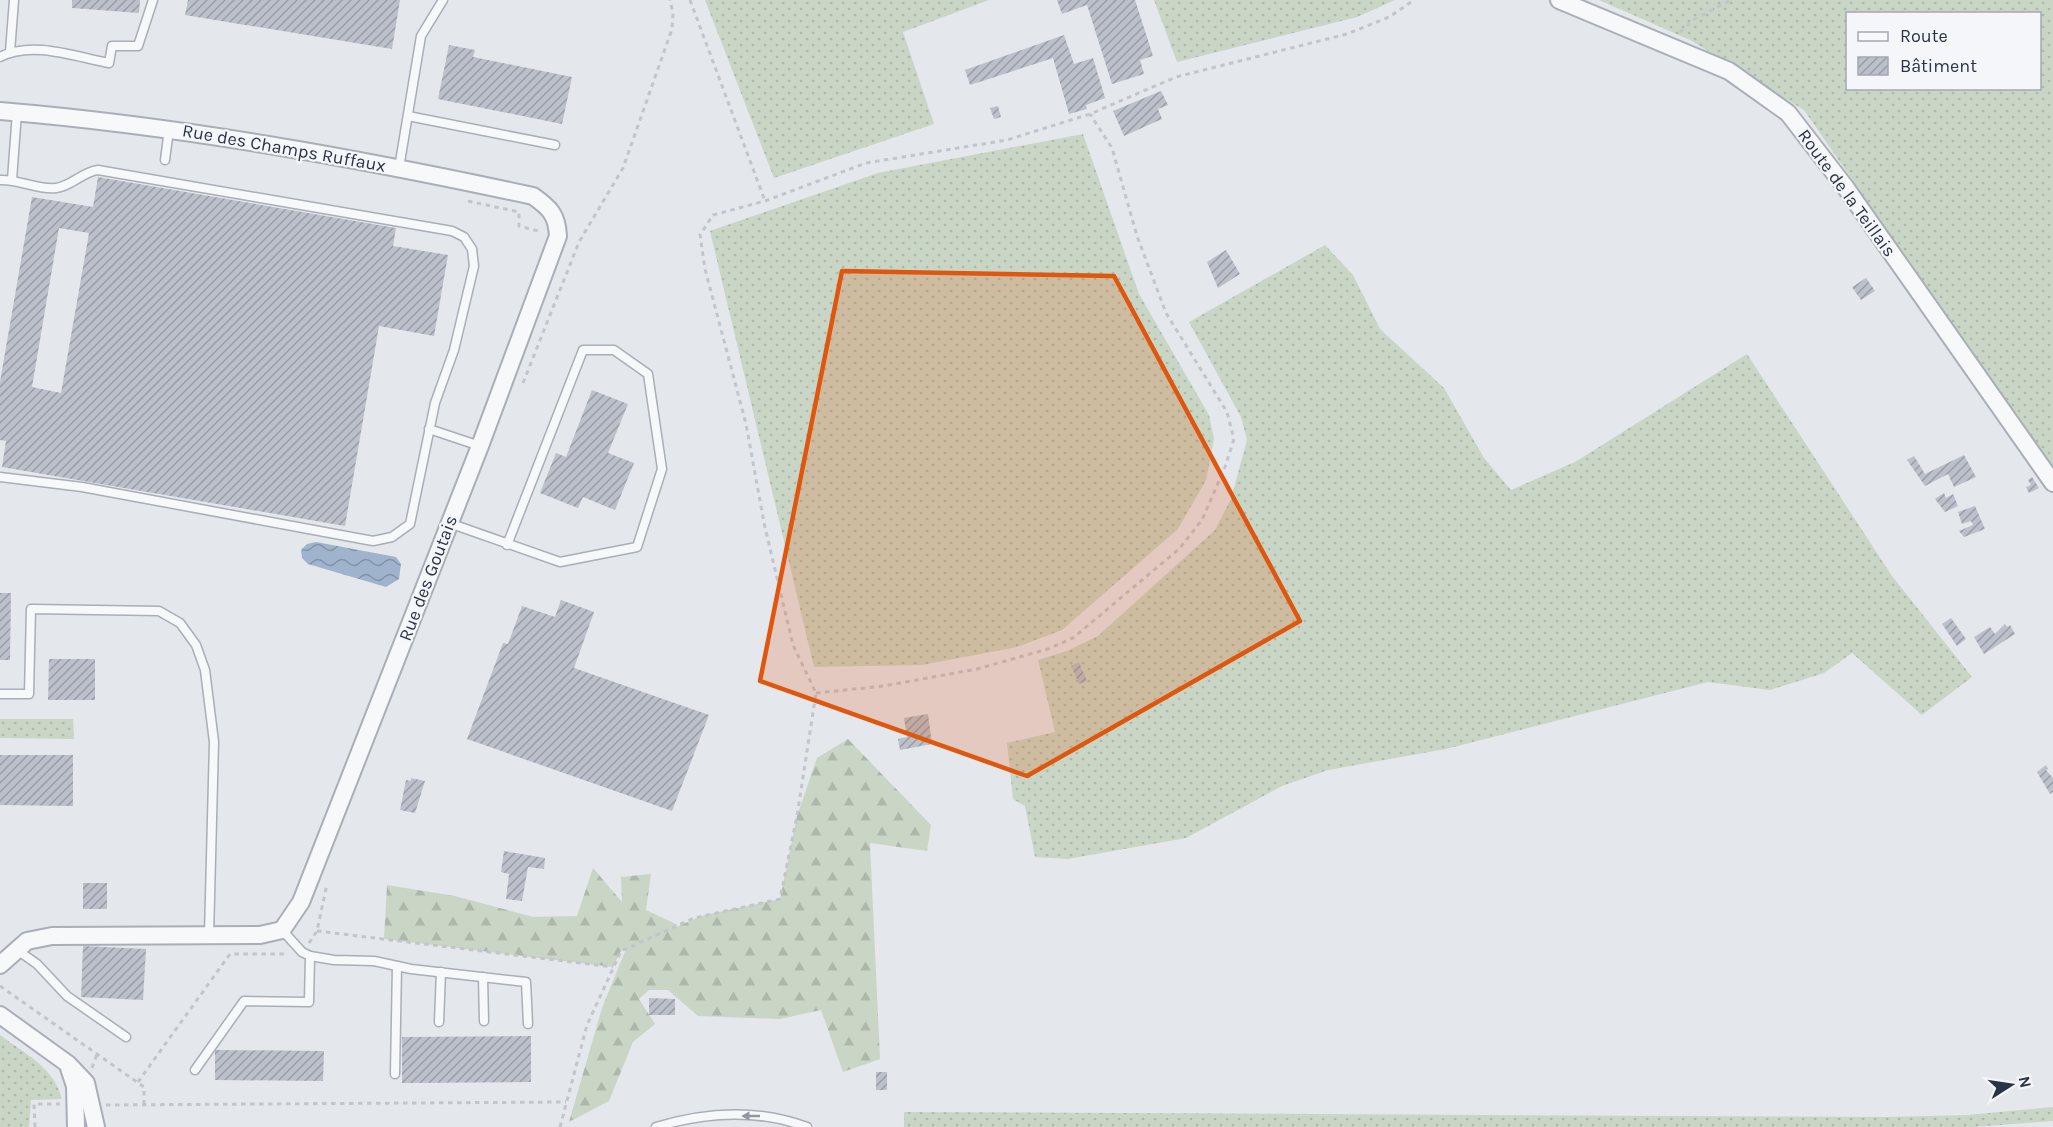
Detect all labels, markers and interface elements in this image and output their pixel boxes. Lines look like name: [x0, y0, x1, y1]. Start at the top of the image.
legend: [1846, 12, 2041, 90]
text: Route: [1900, 25, 1948, 47]
text: Bâtiment: [1900, 55, 1977, 77]
street label: Rue des Champs Ruffaux: [181, 119, 387, 177]
street label: Route de la Teillais: [1793, 125, 1901, 261]
street label: Rue des Goutais: [394, 512, 462, 644]
north arrow: [1981, 1055, 2041, 1115]
text: N: [2015, 1074, 2036, 1090]
one-way arrow: [741, 1111, 760, 1121]

